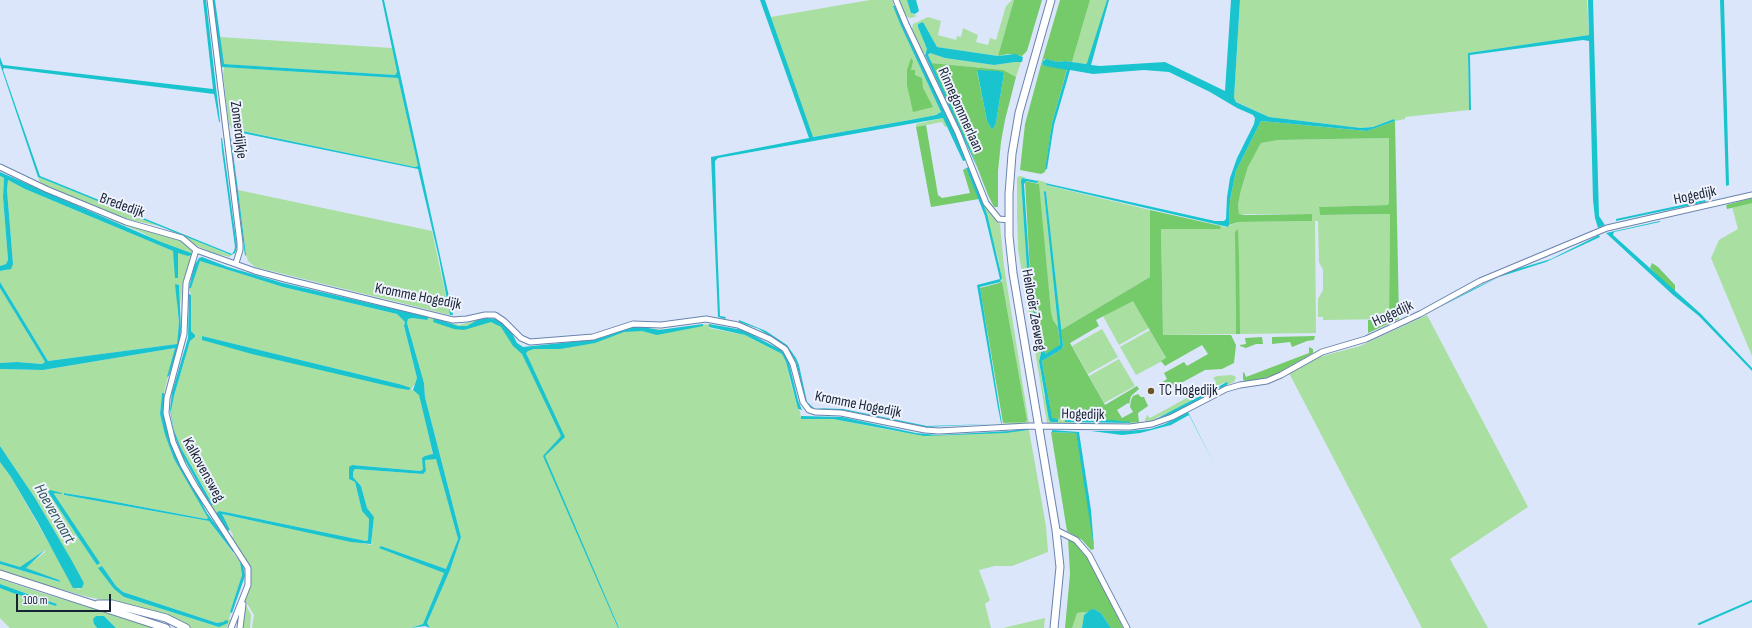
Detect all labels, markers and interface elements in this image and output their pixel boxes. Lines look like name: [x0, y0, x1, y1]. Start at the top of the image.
street label: Rinnegommerlaan: [933, 65, 987, 155]
street label: Zomerdijkje: [226, 100, 250, 160]
street label: Hogedijk: [1672, 183, 1718, 209]
street label: Brededijk: [97, 190, 147, 222]
street label: Heilooër Zeeweg: [1017, 268, 1049, 352]
street label: Kromme Hogedijk: [373, 280, 463, 314]
street label: Hogedijk: [1370, 297, 1416, 331]
place label: TC Hogedijk: [1159, 382, 1218, 400]
marker: TC Hogedijk: [1146, 386, 1156, 396]
street label: Kromme Hogedijk: [813, 388, 903, 422]
street label: Hogedijk: [1061, 406, 1105, 424]
street label: Kalkovensweg: [178, 435, 228, 505]
water label: Hoevervaart: [29, 481, 79, 547]
scale bar: [18, 586, 113, 612]
text: 100 m: [23, 593, 48, 608]

